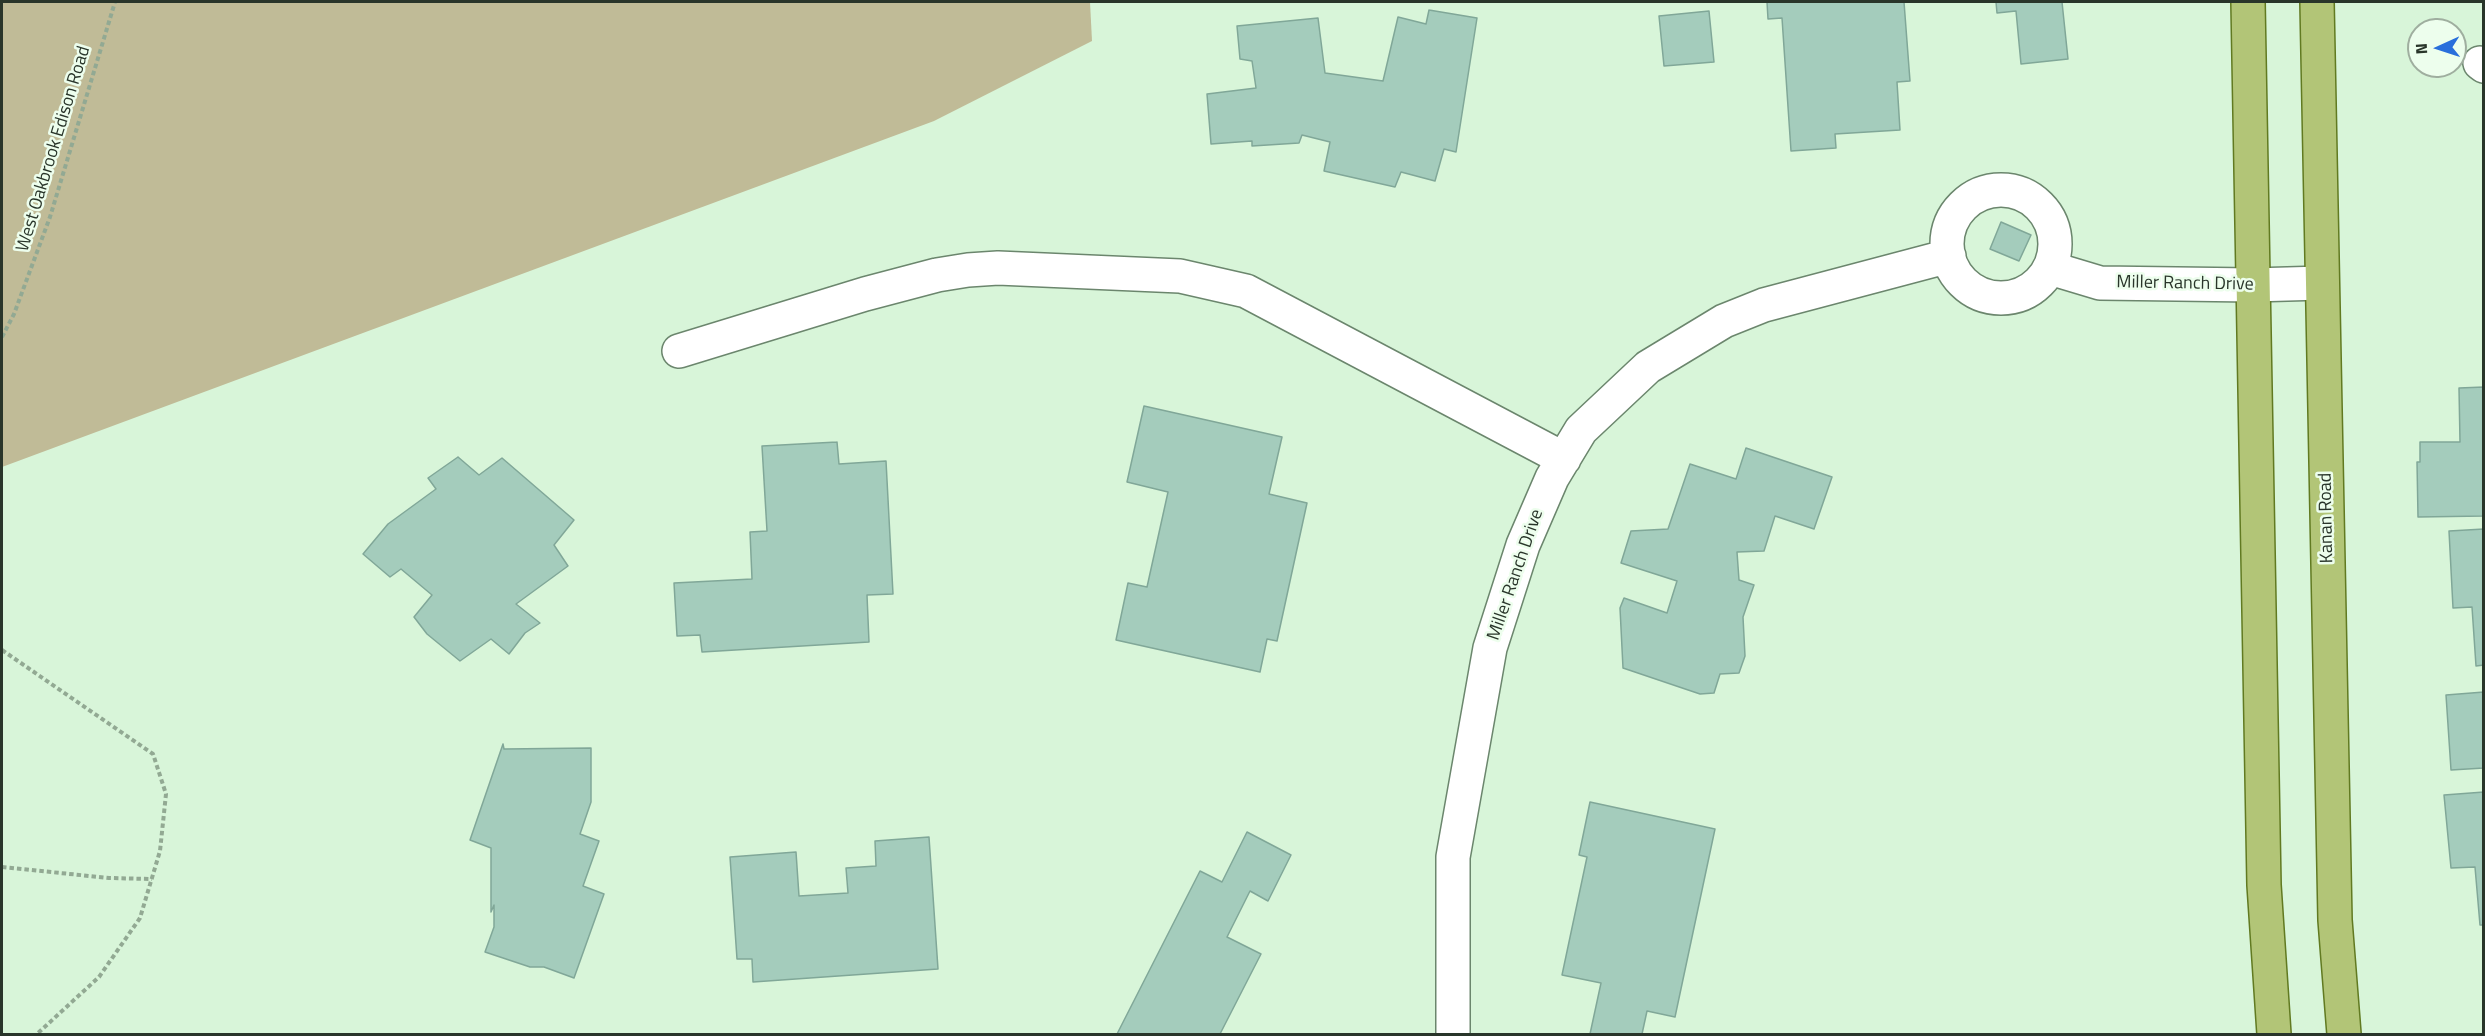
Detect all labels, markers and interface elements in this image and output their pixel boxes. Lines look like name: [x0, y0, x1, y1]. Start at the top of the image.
north arrow: [2407, 18, 2467, 78]
text: N: [2409, 43, 2433, 55]
street label: West Oakbrook Edison Road: [12, 44, 96, 254]
street label: Miller Ranch Drive: [2116, 272, 2254, 296]
street label: Kanan Road: [2315, 473, 2339, 563]
street label: Miller Ranch Drive: [1483, 507, 1549, 643]

